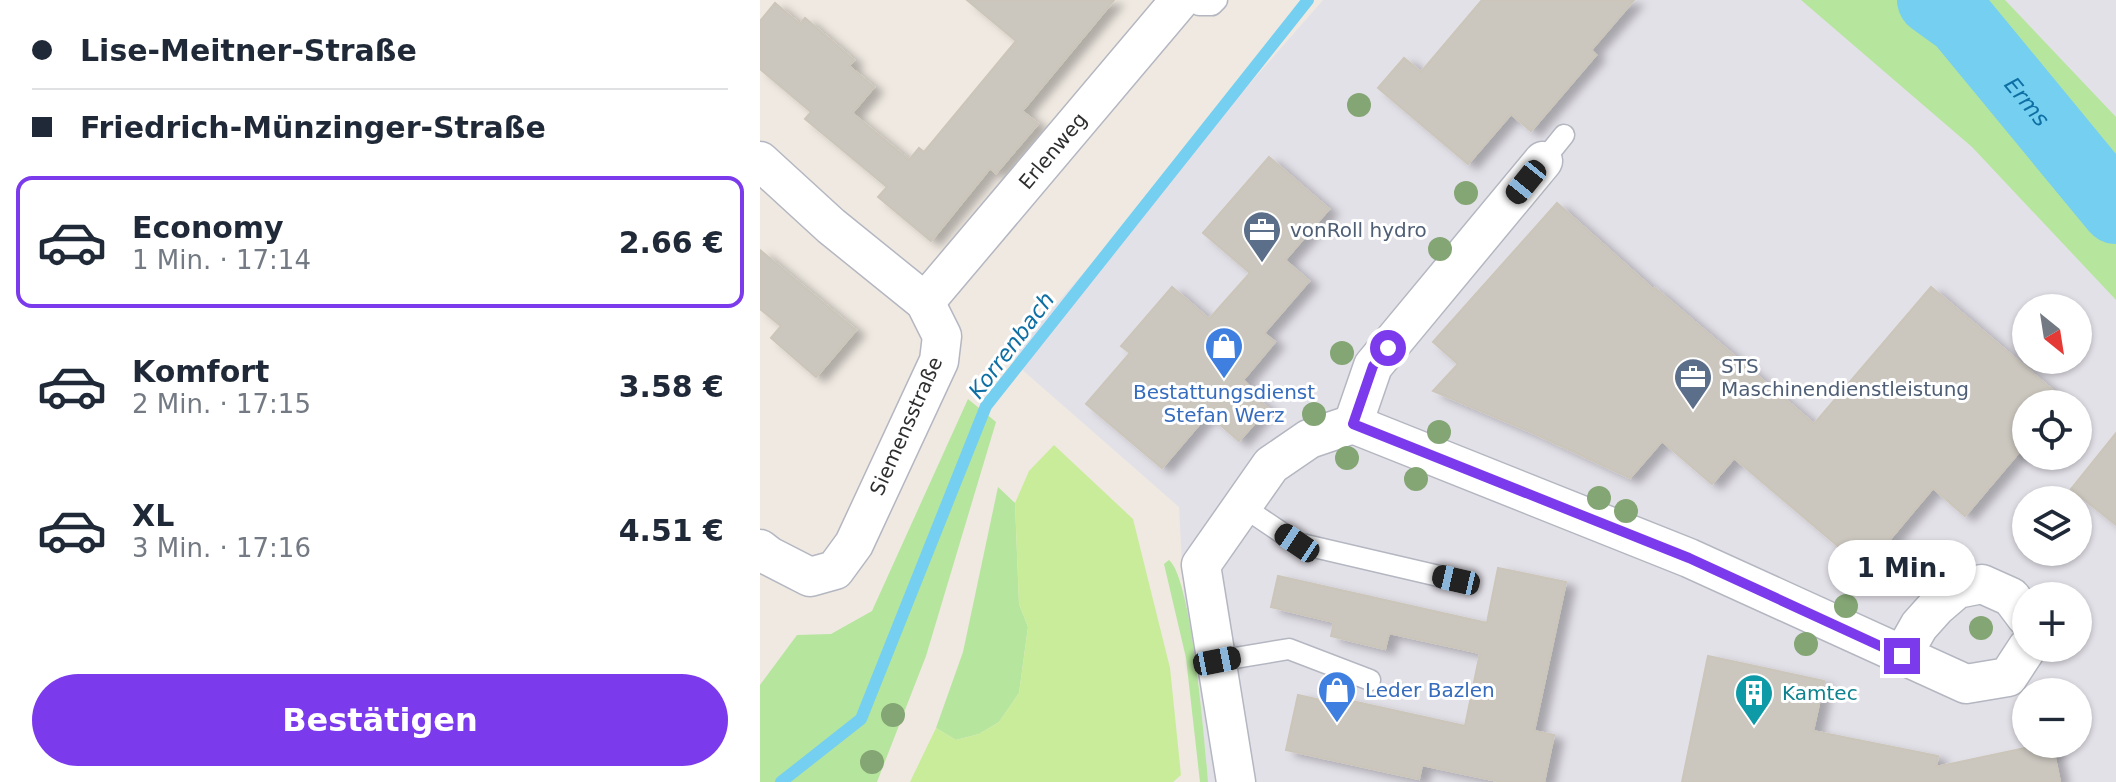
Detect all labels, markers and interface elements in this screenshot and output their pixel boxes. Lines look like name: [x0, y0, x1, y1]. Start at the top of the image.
text: Lise-Meitner-Straße: [80, 33, 417, 68]
water label: Erms: [1999, 72, 2054, 131]
street label: Erlenweg: [1014, 108, 1092, 194]
text: Friedrich-Münzinger-Straße: [80, 110, 546, 145]
car: [1502, 156, 1550, 208]
icon: car: [36, 206, 108, 278]
office icon: vonRoll hydro: [1241, 209, 1283, 264]
text: Economy: [132, 210, 284, 245]
place label: vonRoll hydro: [1290, 218, 1427, 242]
text: 2.66 €: [619, 225, 724, 260]
text: 1 Min. · 17:14: [132, 245, 311, 275]
water label: Korrenbach: [963, 287, 1059, 403]
north arrow: [2012, 294, 2092, 374]
map controls: [2012, 294, 2092, 758]
shop icon: Bestattungsdienst Stefan Werz: [1203, 325, 1245, 380]
route start: [1370, 330, 1406, 366]
icon: car: [36, 350, 108, 422]
street label: Siemensstraße: [865, 353, 947, 499]
text: Komfort: [132, 354, 269, 389]
place label: STS Maschinendienstleistung: [1721, 354, 1969, 401]
office icon: STS Maschinendienstleistung: [1672, 356, 1714, 411]
text: 3.58 €: [619, 369, 724, 404]
place label: Bestattungsdienst Stefan Werz: [1133, 380, 1315, 427]
text: 2 Min. · 17:15: [132, 389, 311, 419]
button: locate: [2012, 390, 2092, 470]
button: layers: [2012, 486, 2092, 566]
icon: car: [36, 494, 108, 566]
text: XL: [132, 498, 174, 533]
text: 4.51 €: [619, 513, 724, 548]
car: [1270, 520, 1324, 566]
text: 3 Min. · 17:16: [132, 533, 311, 563]
callout: 1 Min.: [1828, 540, 1976, 596]
text: 1 Min.: [1857, 553, 1947, 583]
car: [1430, 563, 1482, 597]
button: +: [2012, 582, 2092, 662]
route end: [1884, 638, 1920, 674]
car: [1191, 645, 1243, 677]
shop icon: Leder Bazlen: [1316, 669, 1358, 724]
building icon: Kamtec: [1733, 672, 1775, 727]
button: Bestätigen: [32, 674, 728, 766]
place label: Leder Bazlen: [1365, 678, 1495, 702]
button: −: [2012, 678, 2092, 758]
place label: Kamtec: [1782, 681, 1858, 705]

